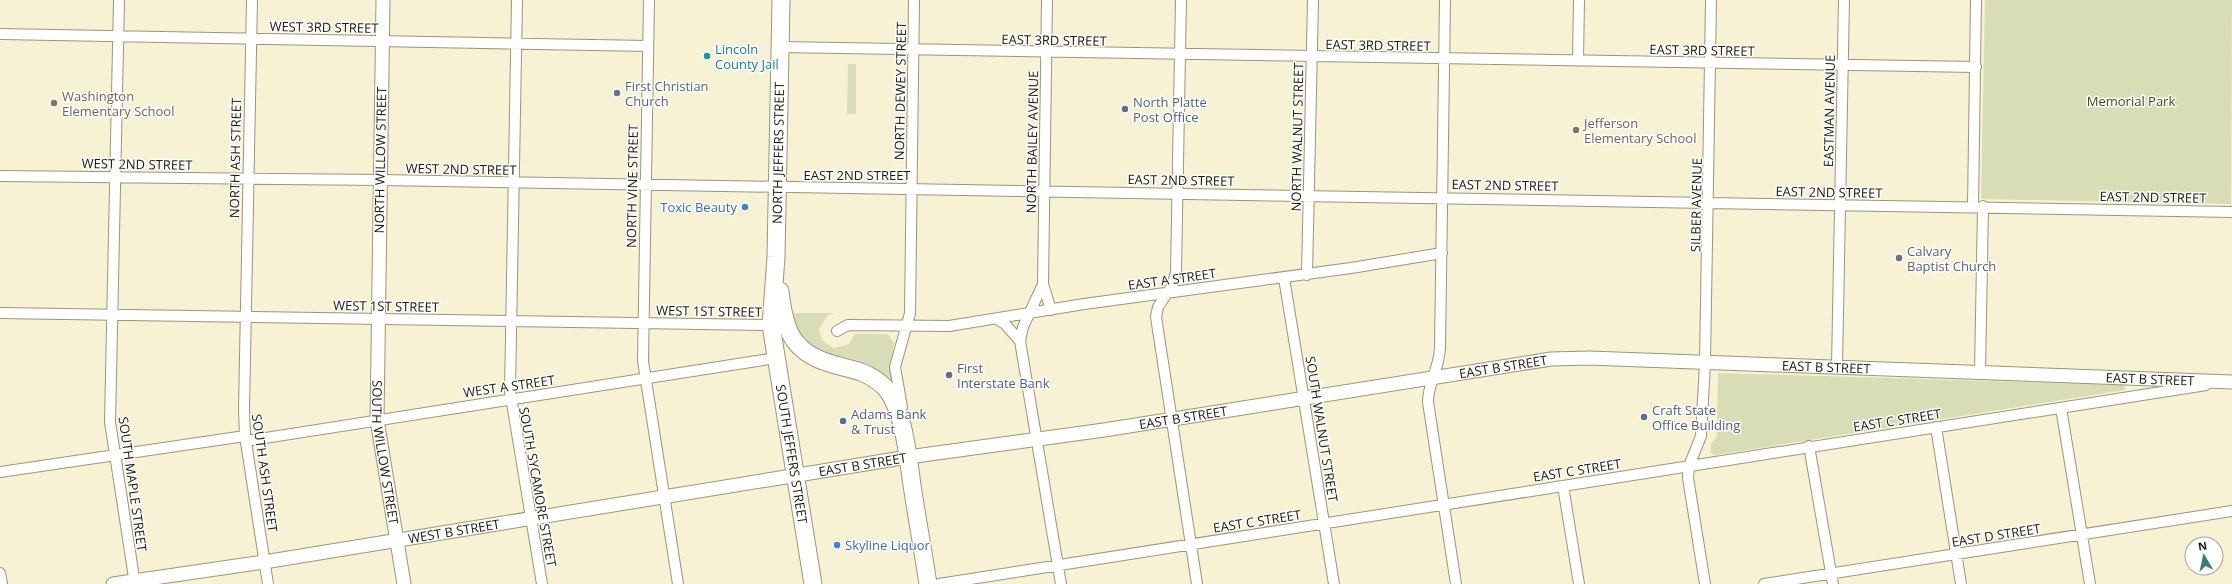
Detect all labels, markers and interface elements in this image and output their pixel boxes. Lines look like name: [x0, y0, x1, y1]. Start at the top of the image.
street label: WEST 3RD STREET: [269, 17, 380, 37]
street label: NORTH DEWEY STREET: [890, 21, 910, 160]
street label: EAST 3RD STREET: [1001, 30, 1108, 50]
street label: EAST 3RD STREET: [1325, 35, 1432, 55]
place label: Lincoln County Jail: [715, 40, 779, 73]
street label: EAST 3RD STREET: [1649, 40, 1756, 60]
marker: Lincoln County Jail: [702, 51, 712, 61]
street label: EASTMAN AVENUE: [1819, 55, 1839, 167]
street label: NORTH WALNUT STREET: [1287, 62, 1307, 212]
street label: NORTH BAILEY AVENUE: [1022, 71, 1042, 213]
place label: First Christian Church: [625, 77, 709, 110]
street label: NORTH JEFFERS STREET: [768, 81, 788, 224]
street label: NORTH WILLOW STREET: [370, 86, 390, 233]
place label: Washington Elementary School: [62, 87, 174, 120]
marker: First Christian Church: [612, 88, 622, 98]
park label: Memorial Park: [2087, 92, 2175, 110]
place label: North Platte Post Office: [1133, 93, 1207, 126]
street label: NORTH ASH STREET: [225, 97, 245, 218]
marker: Washington Elementary School: [49, 98, 59, 108]
marker: North Platte Post Office: [1120, 104, 1130, 114]
place label: Jefferson Elementary School: [1582, 114, 1696, 147]
street label: NORTH VINE STREET: [622, 123, 642, 248]
marker: Jefferson Elementary School: [1571, 125, 1581, 135]
street label: WEST 2ND STREET: [81, 154, 193, 174]
street label: SILBER AVENUE: [1686, 158, 1706, 252]
street label: WEST 2ND STREET: [405, 159, 517, 179]
street label: EAST 2ND STREET: [803, 166, 911, 184]
street label: EAST 2ND STREET: [1127, 170, 1236, 190]
street label: EAST 2ND STREET: [1451, 175, 1560, 195]
street label: EAST 2ND STREET: [1775, 182, 1884, 202]
street label: EAST 2ND STREET: [2099, 187, 2208, 207]
place label: Toxic Beauty: [660, 198, 737, 216]
marker: Toxic Beauty: [740, 202, 750, 212]
place label: Calvary Baptist Church: [1907, 242, 1996, 275]
marker: Calvary Baptist Church: [1894, 253, 1904, 263]
street label: EAST A STREET: [1127, 264, 1218, 294]
street label: WEST 1ST STREET: [333, 296, 440, 316]
street label: WEST 1ST STREET: [656, 301, 763, 321]
street label: EAST B STREET: [1458, 351, 1549, 382]
street label: SOUTH WALNUT STREET: [1302, 355, 1343, 504]
street label: EAST B STREET: [1781, 356, 1872, 378]
place label: First Interstate Bank: [957, 359, 1050, 392]
street label: EAST B STREET: [2105, 368, 2196, 390]
marker: First Interstate Bank: [944, 370, 954, 380]
street label: WEST A STREET: [462, 371, 557, 401]
street label: SOUTH WILLOW STREET: [368, 380, 403, 527]
street label: SOUTH JEFFERS STREET: [772, 383, 812, 526]
street label: EAST B STREET: [1138, 401, 1229, 433]
place label: Craft State Office Building: [1652, 401, 1740, 434]
street label: EAST C STREET: [1852, 404, 1943, 436]
place label: Adams Bank & Trust: [851, 405, 927, 438]
street label: SOUTH SYCAMORE STREET: [515, 406, 561, 569]
marker: Craft State Office Building: [1639, 412, 1649, 422]
street label: SOUTH ASH STREET: [248, 413, 282, 534]
street label: SOUTH MAPLE STREET: [115, 415, 151, 553]
marker: Adams Bank & Trust: [838, 416, 848, 426]
street label: EAST B STREET: [817, 448, 909, 480]
street label: EAST C STREET: [1532, 454, 1623, 486]
street label: EAST C STREET: [1212, 505, 1303, 537]
street label: WEST B STREET: [407, 515, 502, 547]
street label: EAST D STREET: [1950, 519, 2043, 551]
place label: Skyline Liquor: [845, 536, 930, 554]
north arrow: [2184, 536, 2224, 576]
text: N: [2197, 538, 2208, 554]
marker: Skyline Liquor: [832, 540, 842, 550]

